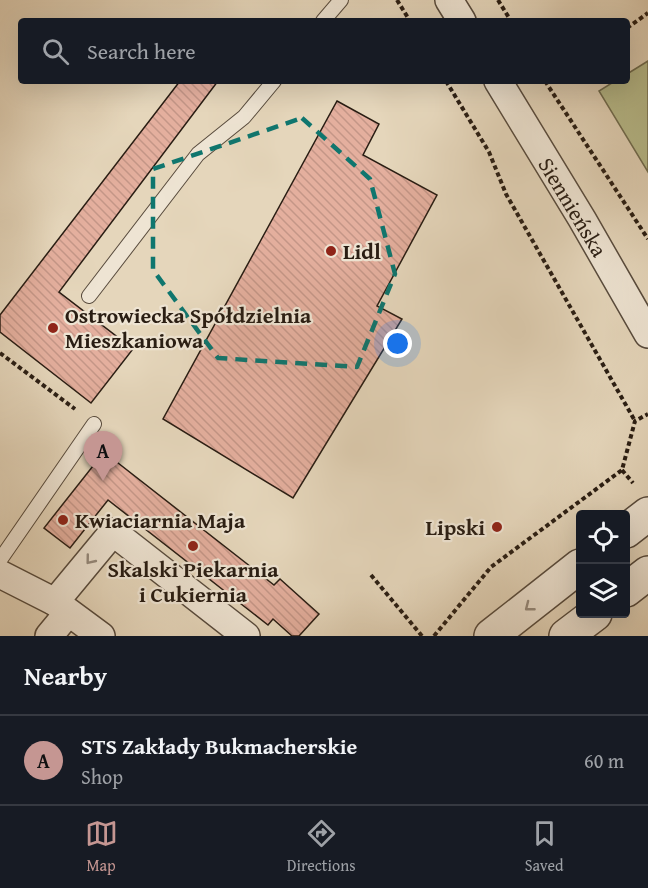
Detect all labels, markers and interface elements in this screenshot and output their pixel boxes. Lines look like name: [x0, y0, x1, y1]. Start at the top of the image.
search box: [18, 18, 630, 84]
icon: search: [39, 35, 72, 68]
text: Search here: [87, 35, 196, 67]
street label: Siennieńska: [531, 151, 616, 263]
place label: Lidl: [343, 235, 381, 267]
marker: Lidl: [324, 244, 338, 258]
place label: Ostrowiecka Spółdzielnia Mieszkaniowa: [65, 299, 312, 356]
marker: Ostrowiecka Spółdzielnia Mieszkaniowa: [46, 321, 60, 335]
your location: [383, 329, 412, 358]
pin: A: [84, 432, 122, 481]
place label: Kwiaciarnia Maja: [75, 504, 246, 536]
map controls: [576, 510, 630, 618]
button: locate: [576, 510, 630, 564]
place label: Lipski: [425, 511, 485, 543]
marker: Kwiaciarnia Maja: [56, 513, 70, 527]
marker: Lipski: [490, 520, 504, 534]
marker: Skalski Piekarnia i Cukiernia: [186, 539, 200, 553]
one-way arrow: [87, 553, 98, 564]
place label: Skalski Piekarnia i Cukiernia: [107, 553, 279, 610]
button: layers: [576, 564, 630, 618]
one-way arrow: [525, 599, 536, 610]
text: Nearby: [24, 656, 107, 695]
text: STS Zakłady Bukmacherskie: [81, 730, 357, 762]
text: A: [37, 746, 50, 775]
text: 60 m: [584, 746, 624, 775]
text: Shop: [81, 762, 123, 791]
tab: Map: [85, 817, 118, 877]
tab: Directions: [287, 817, 356, 877]
tab: Saved: [525, 817, 563, 877]

